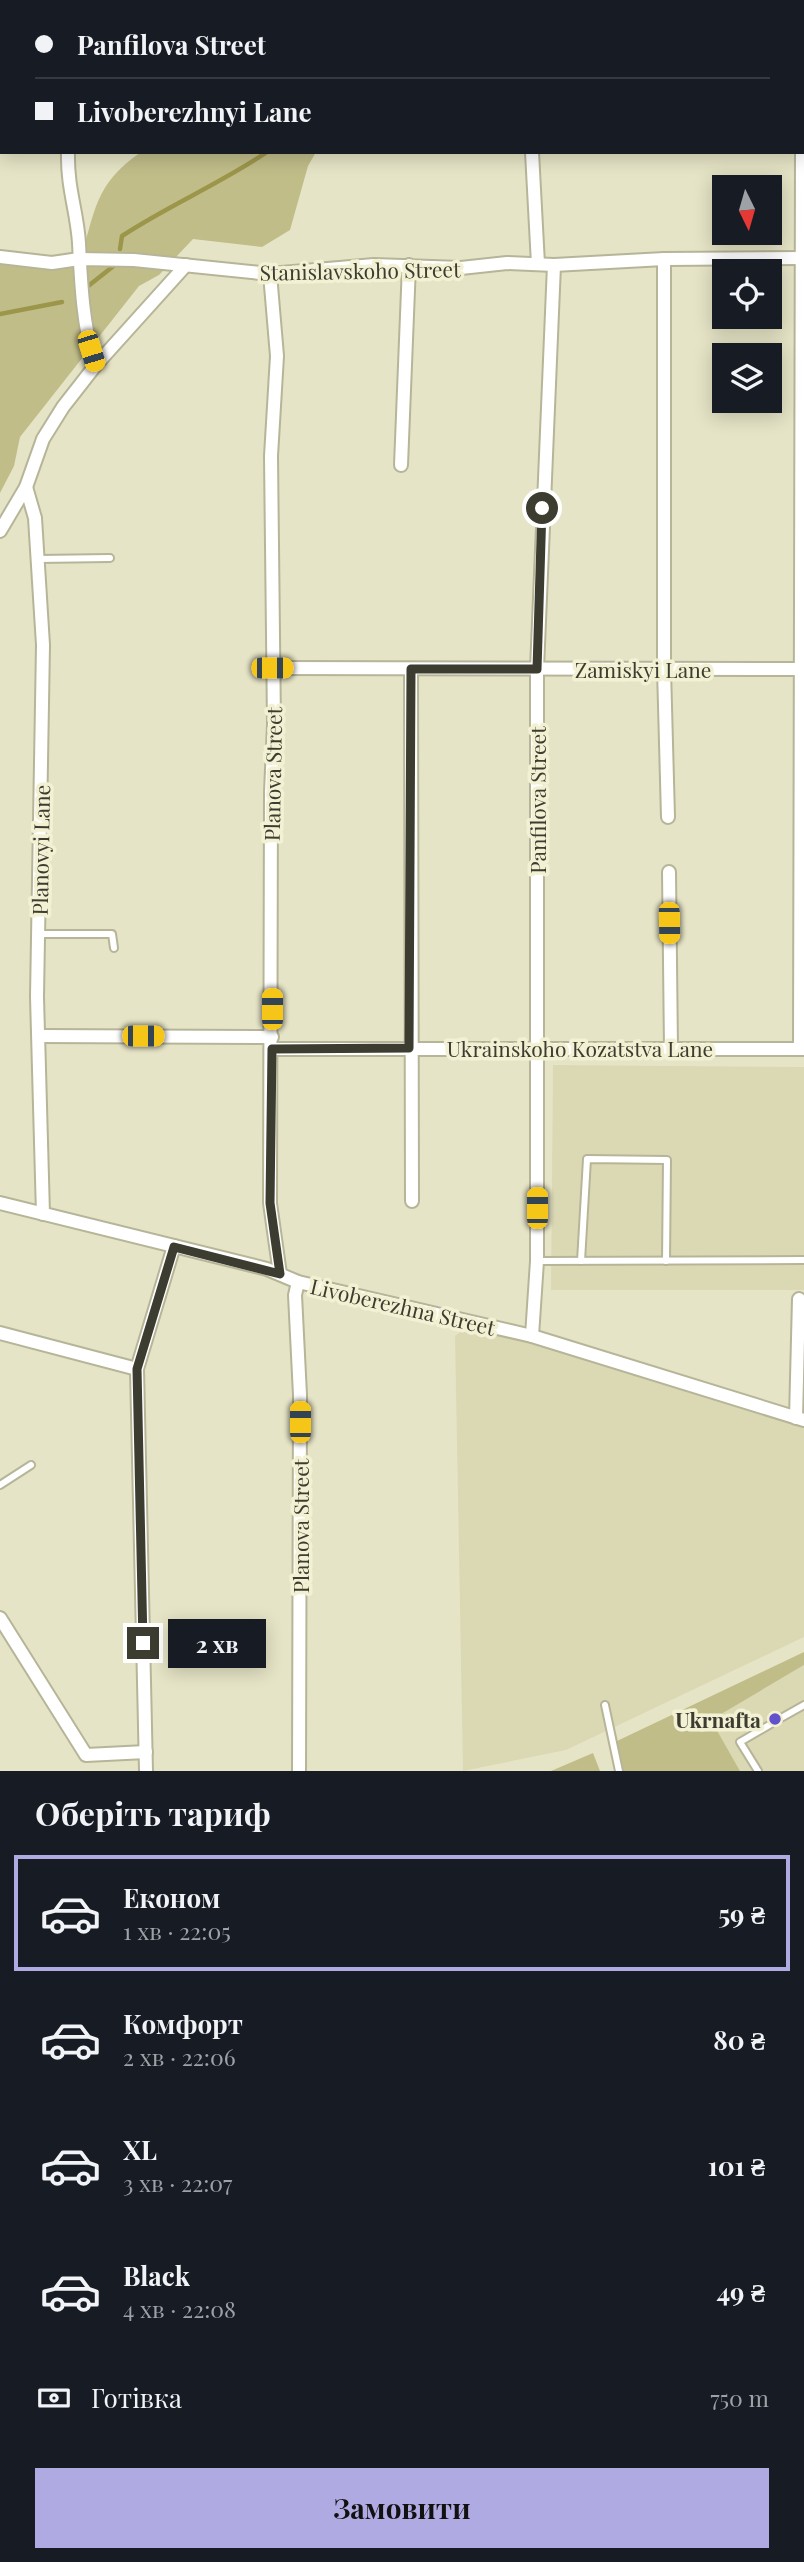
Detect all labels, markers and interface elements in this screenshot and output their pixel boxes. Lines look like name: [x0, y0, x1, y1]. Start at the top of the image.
text: Panfilova Street: [77, 27, 266, 62]
text: Livoberezhnyi Lane: [77, 94, 312, 129]
north arrow: [712, 175, 782, 245]
map controls: [712, 175, 782, 413]
street label: Stanislavskoho Street: [259, 254, 461, 286]
button: locate: [712, 259, 782, 329]
car: [75, 328, 108, 374]
button: layers: [712, 343, 782, 413]
route start: [526, 492, 558, 524]
street label: Zamiskyi Lane: [575, 655, 711, 683]
car: [252, 658, 294, 679]
street label: Planova Street: [257, 706, 287, 841]
street label: Panfilova Street: [523, 726, 551, 874]
street label: Planovyi Lane: [25, 784, 55, 916]
car: [659, 902, 680, 944]
car: [262, 988, 283, 1030]
car: [123, 1026, 165, 1047]
street label: Ukrainskoho Kozatstva Lane: [447, 1034, 713, 1062]
car: [527, 1187, 548, 1229]
street label: Livoberezhna Street: [308, 1271, 499, 1341]
car: [290, 1401, 311, 1443]
street label: Planova Street: [286, 1458, 314, 1593]
callout: 2 хв: [168, 1618, 266, 1668]
route end: [127, 1627, 159, 1659]
text: 2 хв: [196, 1628, 238, 1659]
place label: Ukrnafta: [675, 1705, 761, 1733]
marker: Ukrnafta: [767, 1711, 783, 1727]
text: Оберіть тариф: [35, 1791, 271, 1834]
text: Економ: [123, 1880, 220, 1915]
icon: car: [39, 1882, 102, 1945]
text: 59 ₴: [718, 1896, 765, 1931]
text: 1 хв · 22:05: [123, 1915, 231, 1946]
text: Комфорт: [123, 2006, 243, 2041]
icon: car: [39, 2008, 102, 2071]
text: 80 ₴: [713, 2022, 765, 2057]
text: 2 хв · 22:06: [123, 2041, 236, 2072]
text: XL: [123, 2132, 157, 2167]
icon: car: [39, 2134, 102, 2197]
text: 101 ₴: [708, 2148, 765, 2183]
text: 3 хв · 22:07: [123, 2167, 232, 2198]
text: Black: [123, 2258, 190, 2293]
icon: car: [39, 2260, 102, 2323]
text: 49 ₴: [716, 2274, 765, 2309]
text: 4 хв · 22:08: [123, 2293, 236, 2324]
icon: cash: [35, 2379, 73, 2417]
text: Готівка: [91, 2380, 182, 2415]
text: 750 m: [710, 2382, 769, 2413]
button: Замовити: [35, 2468, 769, 2548]

